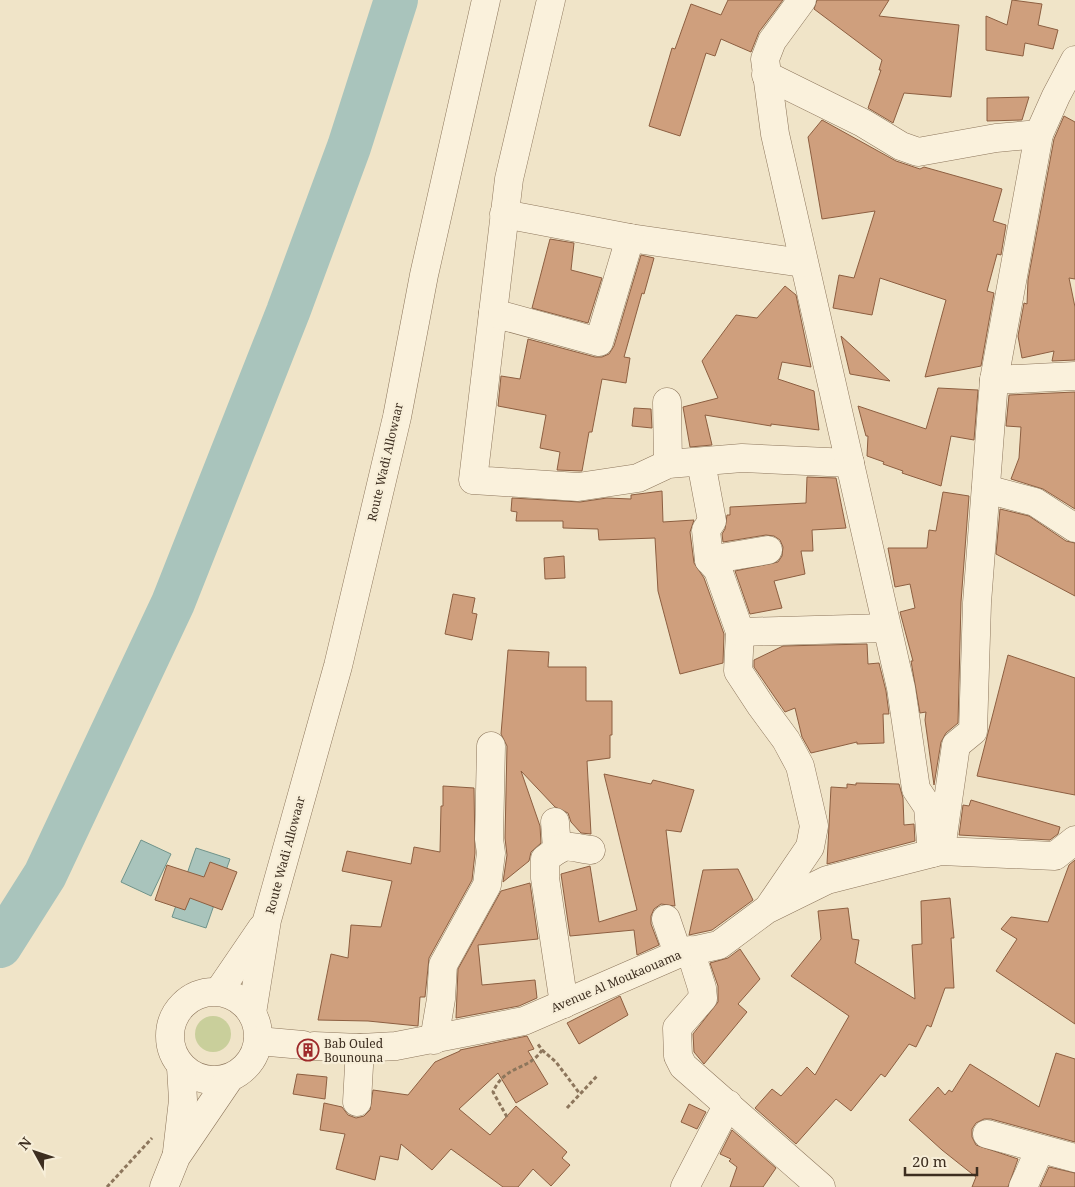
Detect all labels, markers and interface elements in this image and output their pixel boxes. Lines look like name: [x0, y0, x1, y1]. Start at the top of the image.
street label: Route Wadi Allowaar: [363, 401, 407, 523]
street label: Route Wadi Allowaar: [261, 794, 309, 916]
street label: Avenue Al Moukaouama: [548, 946, 684, 1016]
place label: Bab Ouled Bounouna: [324, 1035, 384, 1066]
building icon: Bab Ouled Bounouna: [296, 1038, 320, 1062]
north arrow: [10, 1127, 60, 1177]
text: N: [14, 1133, 35, 1154]
scale bar: [905, 1144, 978, 1176]
text: 20 m: [912, 1151, 947, 1171]

